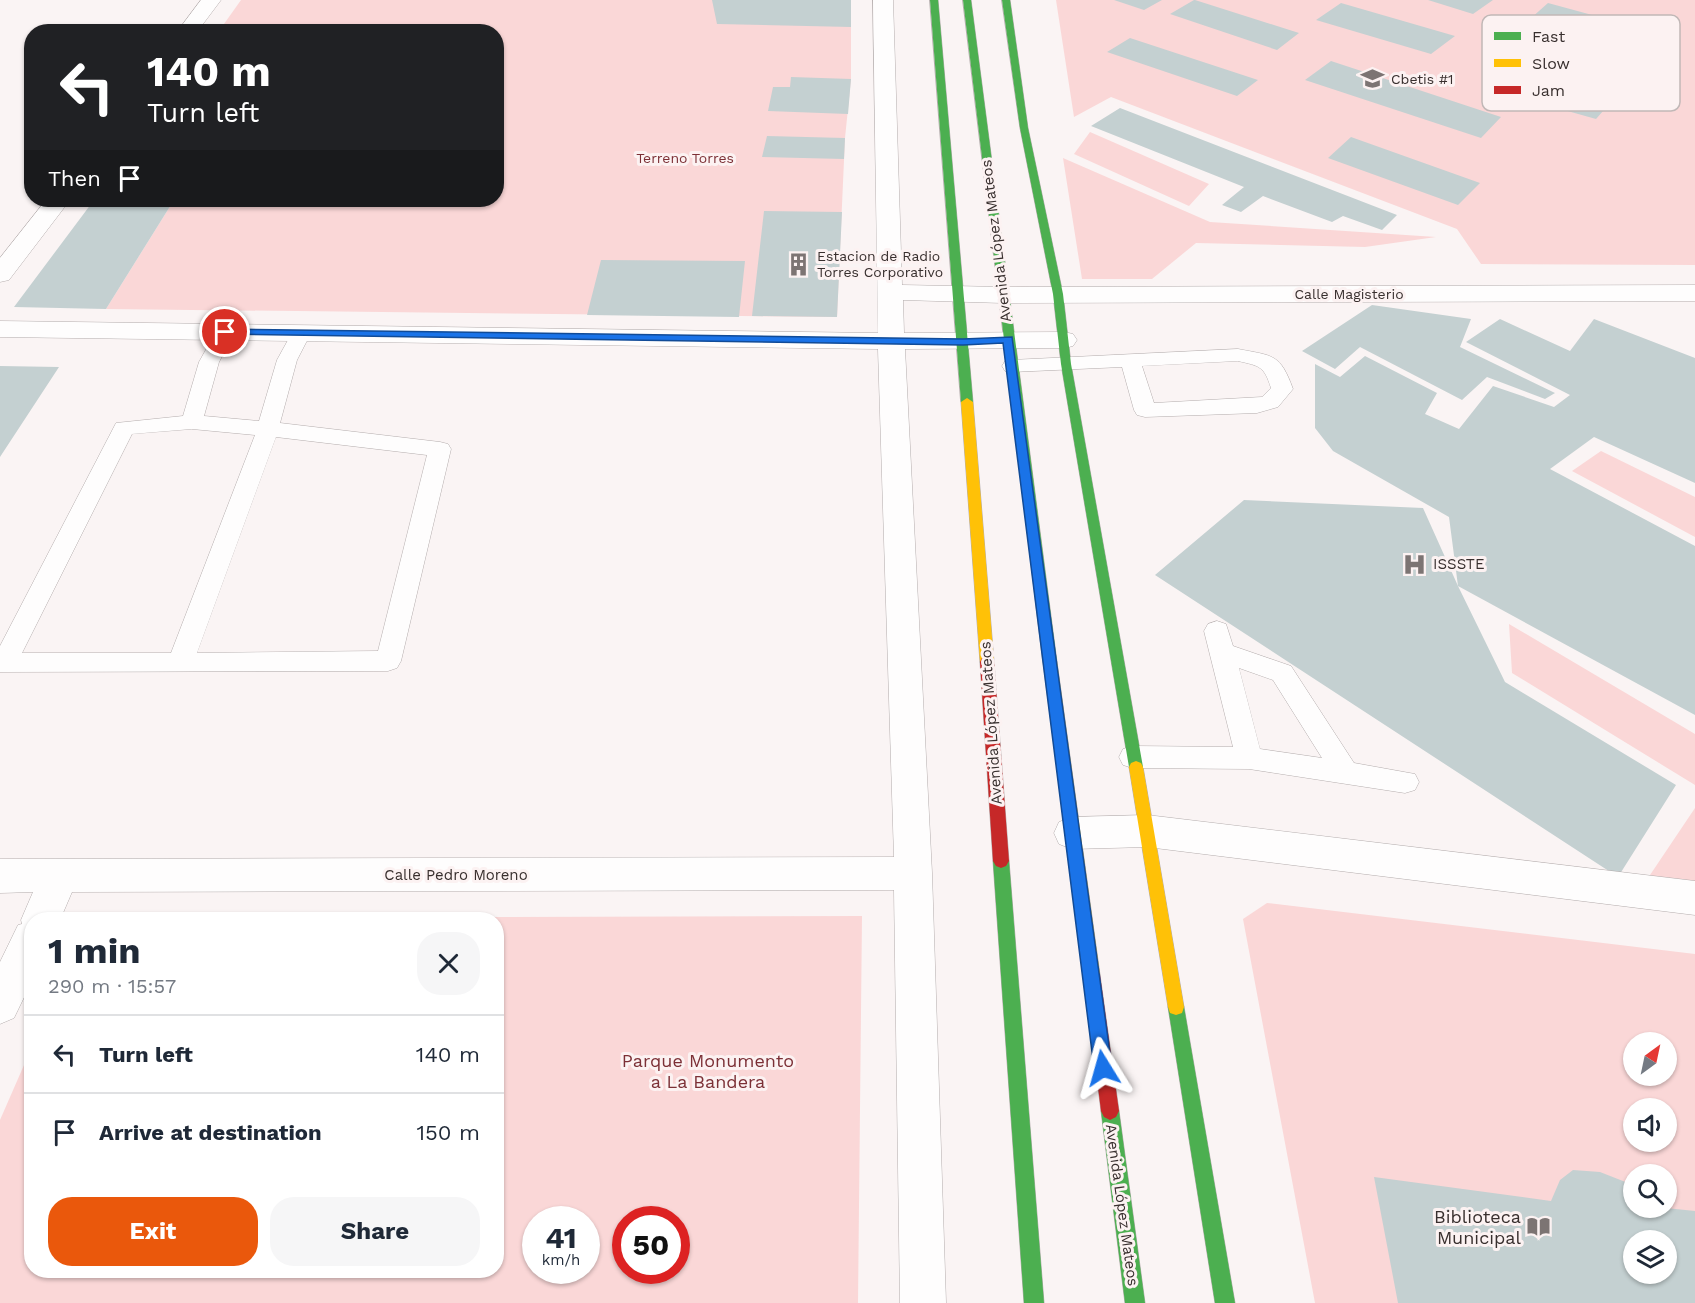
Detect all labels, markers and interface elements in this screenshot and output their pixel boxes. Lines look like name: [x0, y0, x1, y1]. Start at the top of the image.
legend: [1482, 15, 1680, 111]
text: Fast: [1532, 27, 1565, 46]
text: 140 m: [147, 47, 271, 96]
icon: left: [48, 48, 126, 126]
text: Slow: [1532, 54, 1570, 73]
school or university icon: Cbetis #1: [1360, 66, 1386, 92]
place label: Cbetis #1: [1391, 71, 1453, 87]
text: Jam: [1532, 81, 1565, 100]
text: Turn left: [147, 97, 259, 129]
park label: Terreno Torres: [636, 150, 734, 166]
street label: Avenida López Mateos: [977, 159, 1015, 323]
icon: arrive: [113, 162, 146, 195]
text: Then: [48, 166, 101, 191]
place label: Estacion de Radio Torres Corporativo: [817, 248, 943, 280]
building icon: Estacion de Radio Torres Corporativo: [786, 251, 812, 277]
street label: Calle Magisterio: [1294, 286, 1404, 302]
pin: [199, 306, 250, 357]
icon: arrive: [208, 315, 241, 348]
hospital icon: ISSSTE: [1402, 551, 1428, 577]
place label: ISSSTE: [1433, 555, 1484, 573]
street label: Avenida López Mateos: [976, 641, 1006, 805]
street label: Calle Pedro Moreno: [384, 866, 528, 884]
text: 1 min: [48, 930, 140, 972]
button: close: [417, 932, 480, 995]
text: 290 m · 15:57: [48, 974, 176, 998]
north arrow: [1623, 1032, 1677, 1086]
map controls: [1623, 1032, 1677, 1284]
position arrow: [1071, 1036, 1135, 1100]
icon: left: [48, 1038, 81, 1071]
text: Turn left: [99, 1042, 193, 1067]
text: 140 m: [416, 1042, 480, 1067]
park label: Parque Monumento a La Bandera: [622, 1050, 794, 1092]
button: sound: [1623, 1098, 1677, 1152]
icon: arrive: [48, 1116, 81, 1149]
text: Arrive at destination: [99, 1120, 322, 1145]
text: 150 m: [416, 1120, 480, 1145]
street label: Avenida López Mateos: [1102, 1123, 1142, 1287]
button: search: [1623, 1164, 1677, 1218]
button: Exit: [48, 1197, 258, 1266]
button: Share: [270, 1197, 480, 1266]
speed limit sign: 50: [612, 1206, 690, 1284]
place label: Biblioteca Municipal: [1434, 1206, 1521, 1248]
library icon: Biblioteca Municipal: [1526, 1213, 1552, 1239]
text: 41: [545, 1220, 577, 1255]
button: layers: [1623, 1230, 1677, 1284]
text: km/h: [542, 1251, 580, 1269]

